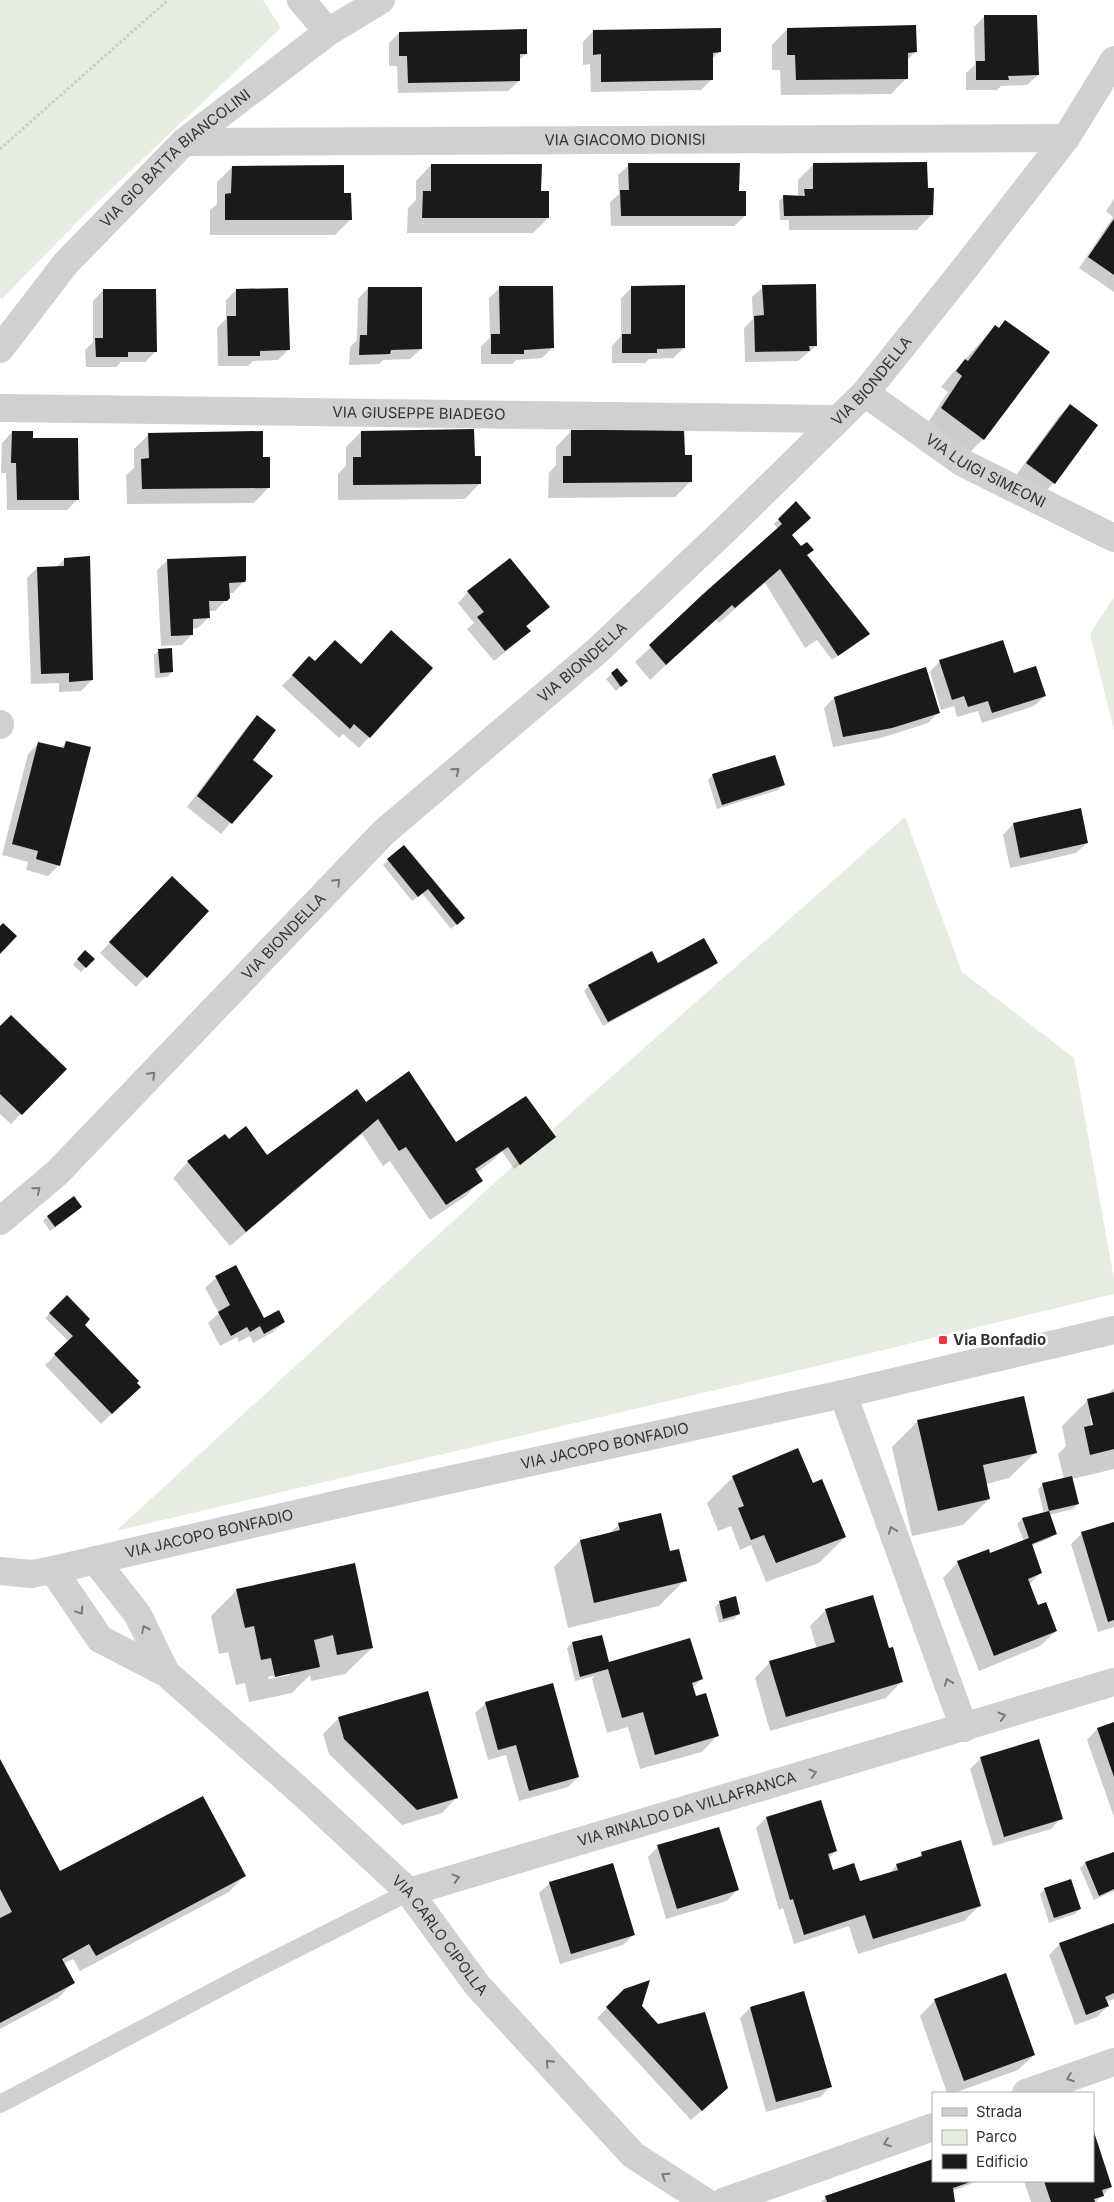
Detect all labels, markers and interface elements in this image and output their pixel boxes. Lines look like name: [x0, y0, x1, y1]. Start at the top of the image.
street label: VIA GIO BATTA BIANCOLINI: [96, 85, 254, 231]
street label: VIA GIACOMO DIONISI: [544, 130, 706, 149]
street label: VIA BIONDELLA: [827, 332, 916, 429]
street label: VIA GIUSEPPE BIADEGO: [332, 402, 506, 424]
street label: VIA LUIGI SIMEONI: [922, 429, 1049, 512]
street label: VIA BIONDELLA: [533, 618, 631, 706]
one-way arrow: [450, 768, 459, 777]
one-way arrow: [331, 878, 340, 887]
street label: VIA BIONDELLA: [237, 889, 329, 984]
one-way arrow: [146, 1071, 155, 1080]
one-way arrow: [32, 1186, 41, 1195]
place label: Via Bonfadio: [953, 1330, 1046, 1349]
marker: Via Bonfadio: [937, 1334, 949, 1346]
street label: VIA JACOPO BONFADIO: [519, 1418, 691, 1473]
street label: VIA JACOPO BONFADIO: [123, 1505, 295, 1562]
one-way arrow: [888, 1526, 898, 1534]
one-way arrow: [74, 1605, 83, 1614]
one-way arrow: [141, 1625, 151, 1634]
one-way arrow: [944, 1679, 954, 1687]
one-way arrow: [998, 1712, 1006, 1722]
street label: VIA RINALDO DA VILLAFRANCA: [575, 1767, 798, 1850]
one-way arrow: [809, 1768, 817, 1778]
street label: VIA CARLO CIPOLLA: [388, 1871, 492, 1999]
one-way arrow: [451, 1874, 460, 1884]
one-way arrow: [546, 2060, 555, 2069]
one-way arrow: [1066, 2072, 1075, 2082]
legend: [932, 2092, 1094, 2182]
text: Strada: [976, 2102, 1022, 2121]
text: Parco: [976, 2127, 1017, 2146]
one-way arrow: [883, 2137, 892, 2147]
text: Edificio: [976, 2152, 1028, 2171]
one-way arrow: [661, 2172, 670, 2182]

